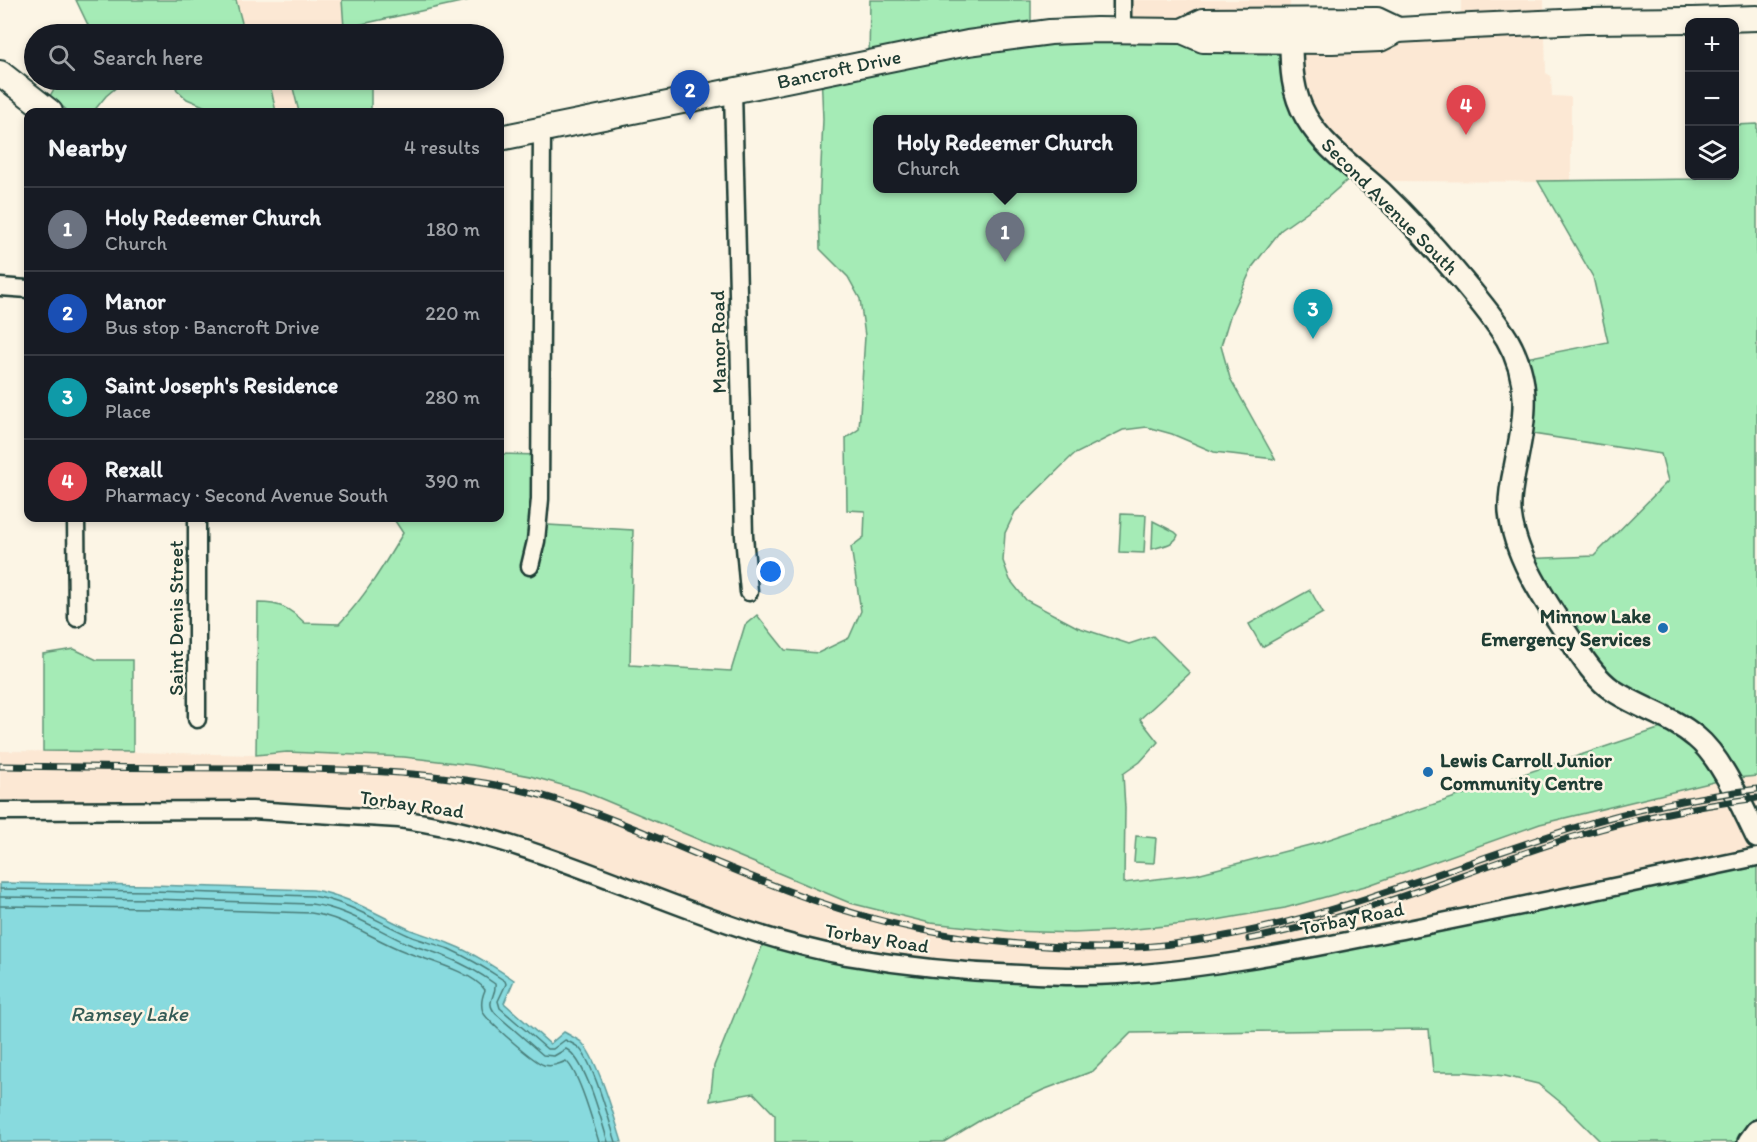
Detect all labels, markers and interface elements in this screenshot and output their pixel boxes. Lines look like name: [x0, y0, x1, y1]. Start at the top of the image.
map controls: [1685, 18, 1739, 180]
button: +: [1685, 18, 1739, 72]
search box: [24, 24, 504, 90]
icon: search: [45, 41, 78, 74]
text: Search here: [93, 44, 203, 71]
street label: Bancroft Drive: [775, 44, 903, 94]
pin: 2: [670, 70, 710, 120]
button: −: [1685, 72, 1739, 126]
pin: 4: [1446, 86, 1486, 135]
popup: [873, 115, 1137, 193]
button: layers: [1685, 126, 1739, 180]
text: Holy Redeemer Church: [897, 129, 1113, 156]
text: Nearby: [48, 131, 127, 163]
street label: Second Avenue South: [1317, 133, 1463, 279]
text: 4 results: [404, 135, 480, 159]
text: Church: [897, 156, 959, 180]
text: Holy Redeemer Church: [105, 204, 321, 231]
pin: 1: [986, 212, 1024, 262]
text: 1: [63, 217, 72, 241]
text: 180 m: [426, 217, 480, 241]
text: Church: [105, 231, 167, 255]
text: Manor: [105, 288, 166, 315]
street label: Manor Road: [705, 290, 731, 394]
pin: 3: [1294, 290, 1332, 339]
text: 2: [62, 301, 73, 325]
text: 220 m: [425, 301, 480, 325]
text: Bus stop · Bancroft Drive: [105, 315, 319, 339]
text: Saint Joseph's Residence: [105, 372, 338, 399]
text: 3: [62, 385, 73, 409]
text: 280 m: [425, 385, 480, 409]
text: Place: [105, 399, 151, 423]
text: Rexall: [105, 456, 163, 483]
text: 4: [61, 469, 74, 493]
text: 390 m: [425, 469, 480, 493]
text: Pharmacy · Second Avenue South: [105, 483, 388, 507]
street label: Saint Denis Street: [164, 540, 188, 696]
your location: [756, 557, 785, 586]
place label: Minnow Lake Emergency Services: [1481, 604, 1651, 652]
marker: Minnow Lake Emergency Services: [1656, 621, 1670, 635]
place label: Lewis Carroll Junior Community Centre: [1440, 748, 1612, 796]
marker: Lewis Carroll Junior Community Centre: [1421, 765, 1435, 779]
street label: Torbay Road: [358, 785, 466, 823]
street label: Torbay Road: [1298, 896, 1406, 940]
street label: Torbay Road: [823, 918, 931, 958]
water label: Ramsey Lake: [70, 1001, 189, 1026]

